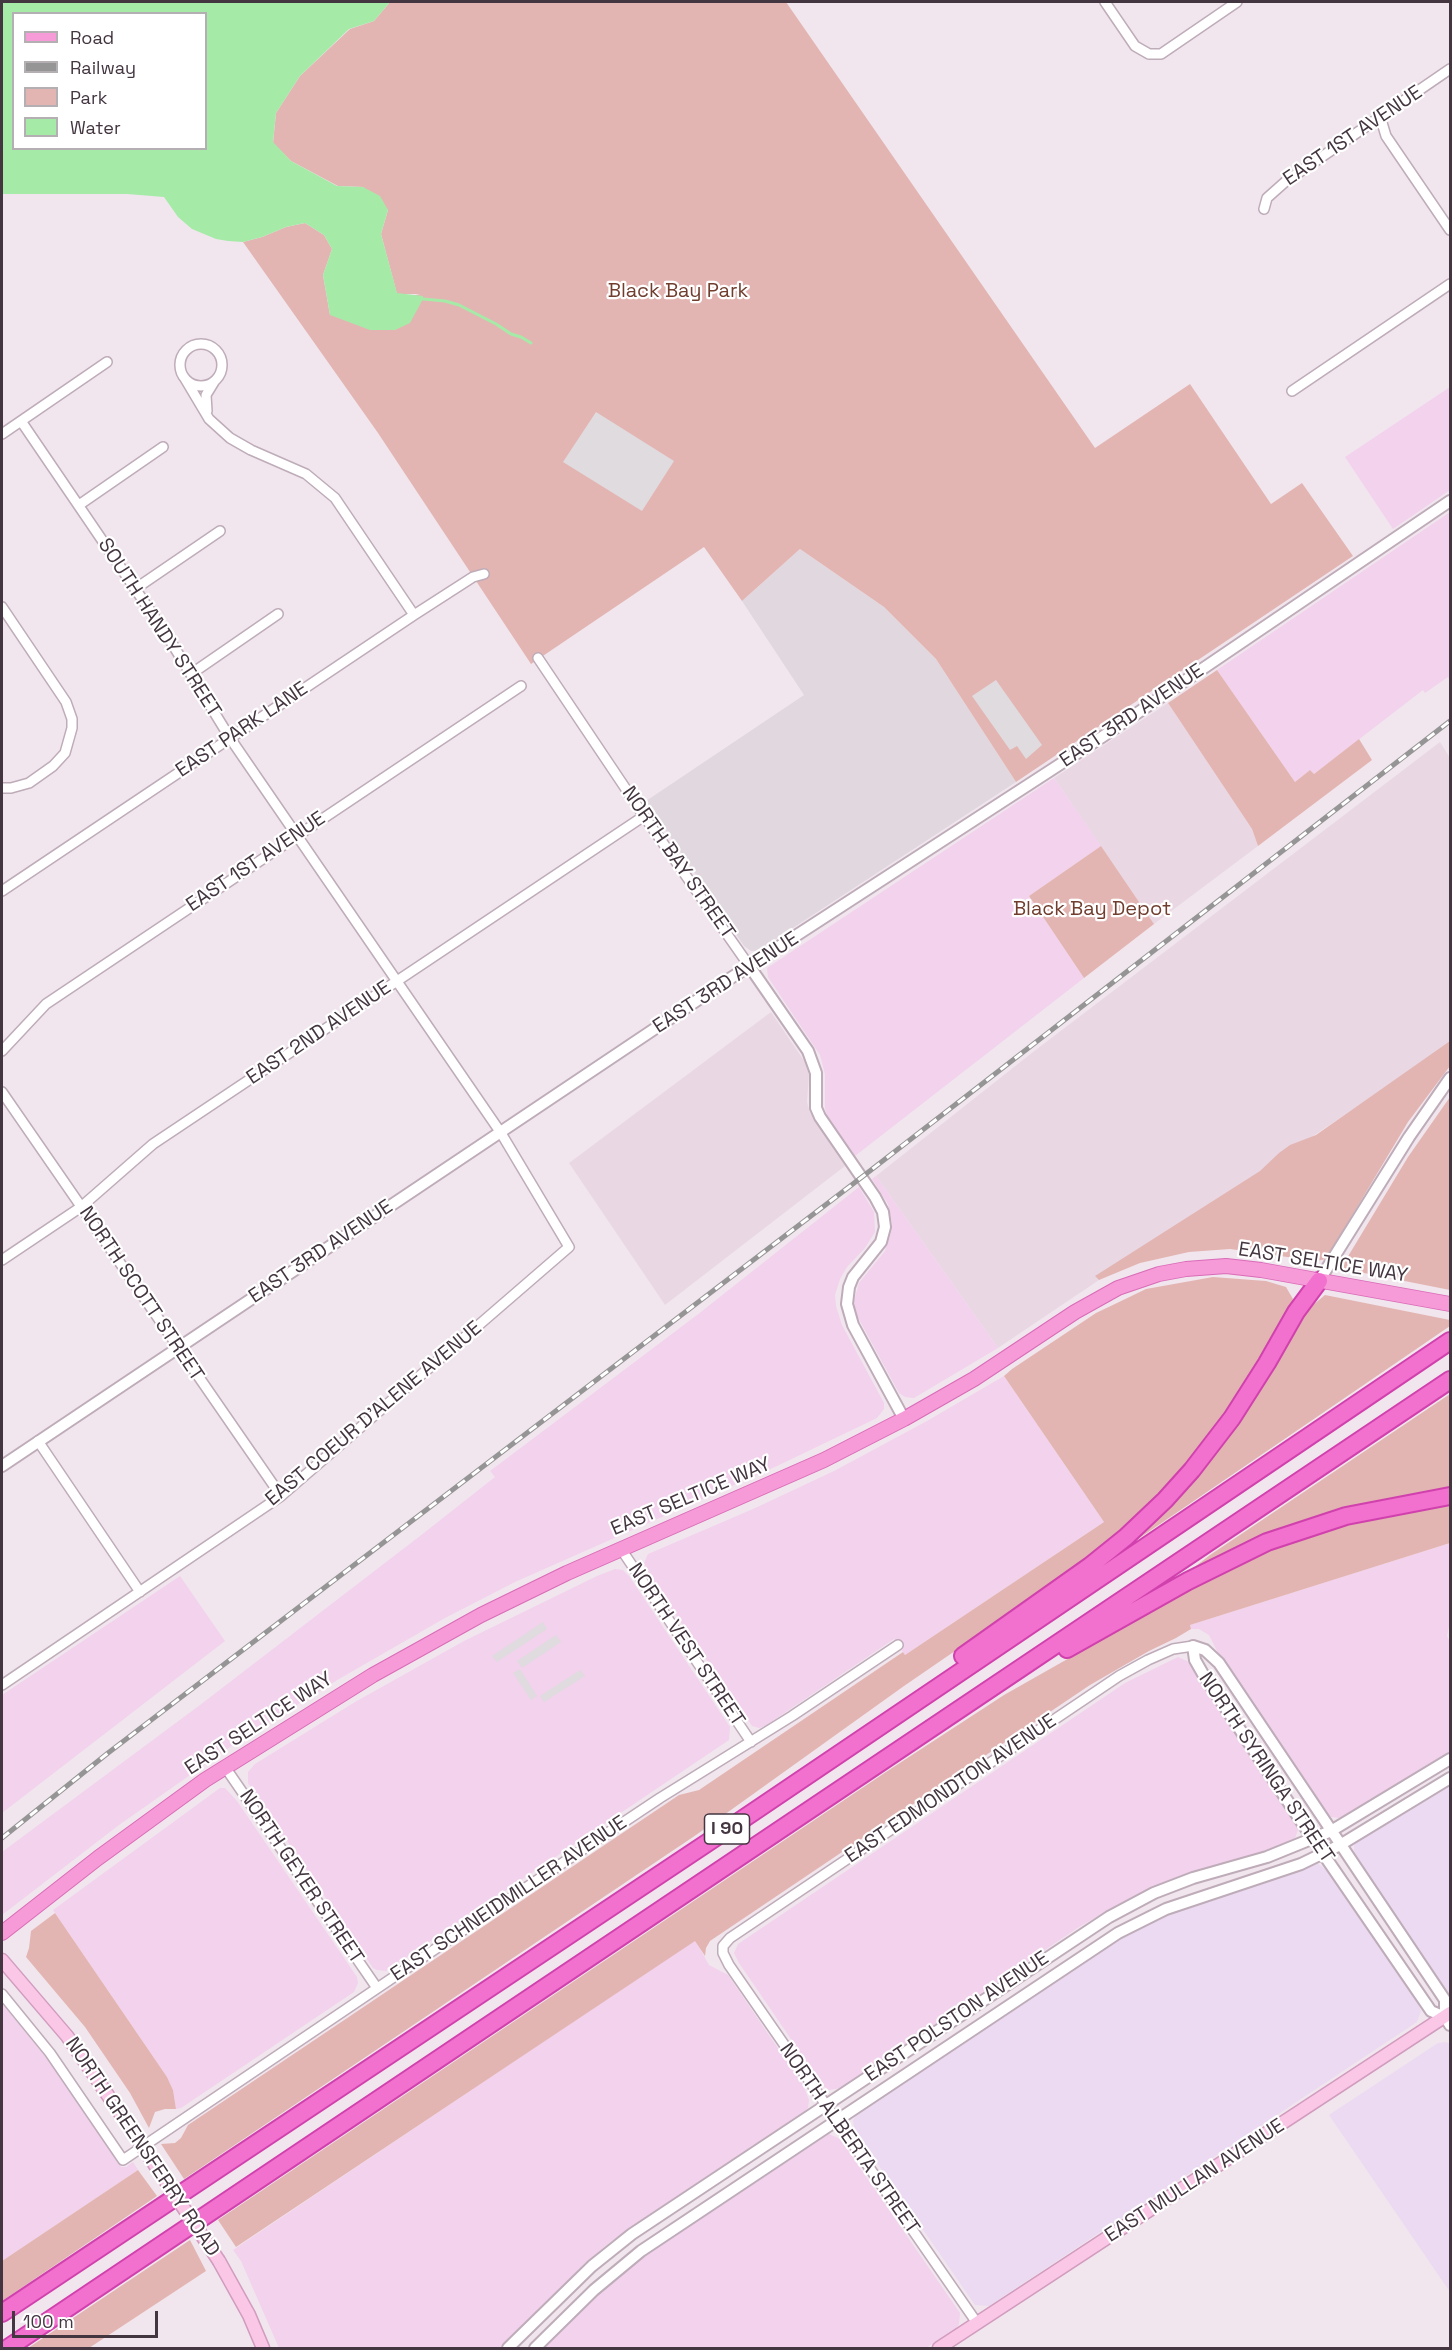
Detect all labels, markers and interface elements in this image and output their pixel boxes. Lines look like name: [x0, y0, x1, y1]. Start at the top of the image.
legend: [12, 12, 207, 150]
text: Road: [70, 26, 114, 49]
text: Railway: [70, 56, 136, 79]
street label: EAST 1ST AVENUE: [1279, 81, 1427, 191]
text: Park: [70, 86, 107, 109]
text: Water: [70, 116, 121, 139]
park label: Black Bay Park: [608, 280, 748, 304]
street label: SOUTH HANDY STREET: [92, 534, 226, 722]
street label: EAST 3RD AVENUE: [1055, 659, 1209, 773]
street label: EAST PARK LANE: [172, 677, 312, 783]
street label: NORTH BAY STREET: [616, 782, 740, 944]
street label: EAST 1ST AVENUE: [182, 807, 330, 917]
park label: Black Bay Depot: [1013, 898, 1171, 922]
street label: EAST 3RD AVENUE: [649, 927, 803, 1039]
street label: EAST 2ND AVENUE: [242, 976, 396, 1090]
street label: EAST 3RD AVENUE: [244, 1195, 398, 1309]
street label: NORTH SCOTT STREET: [73, 1202, 209, 1386]
street label: EAST SELTICE WAY: [1237, 1238, 1409, 1288]
street label: EAST COEUR D'ALENE AVENUE: [261, 1316, 487, 1512]
street label: EAST SELTICE WAY: [608, 1453, 774, 1541]
street label: NORTH VEST STREET: [622, 1559, 750, 1731]
street label: EAST SELTICE WAY: [181, 1667, 337, 1781]
street label: NORTH SYRINGA STREET: [1193, 1668, 1339, 1868]
street label: EAST EDMONDTON AVENUE: [841, 1709, 1061, 1869]
street label: NORTH GEYER STREET: [234, 1785, 368, 1969]
street label: EAST SCHNEIDMILLER AVENUE: [386, 1811, 632, 1987]
road number: I 90: [704, 1814, 750, 1844]
street label: EAST POLSTON AVENUE: [861, 1947, 1053, 2087]
street label: NORTH GREENSFERRY ROAD: [60, 2033, 224, 2261]
street label: NORTH ALBERTA STREET: [774, 2039, 924, 2239]
street label: EAST MULLAN AVENUE: [1101, 2114, 1289, 2248]
scale bar: [15, 2299, 160, 2337]
text: 100 m: [23, 2310, 74, 2333]

